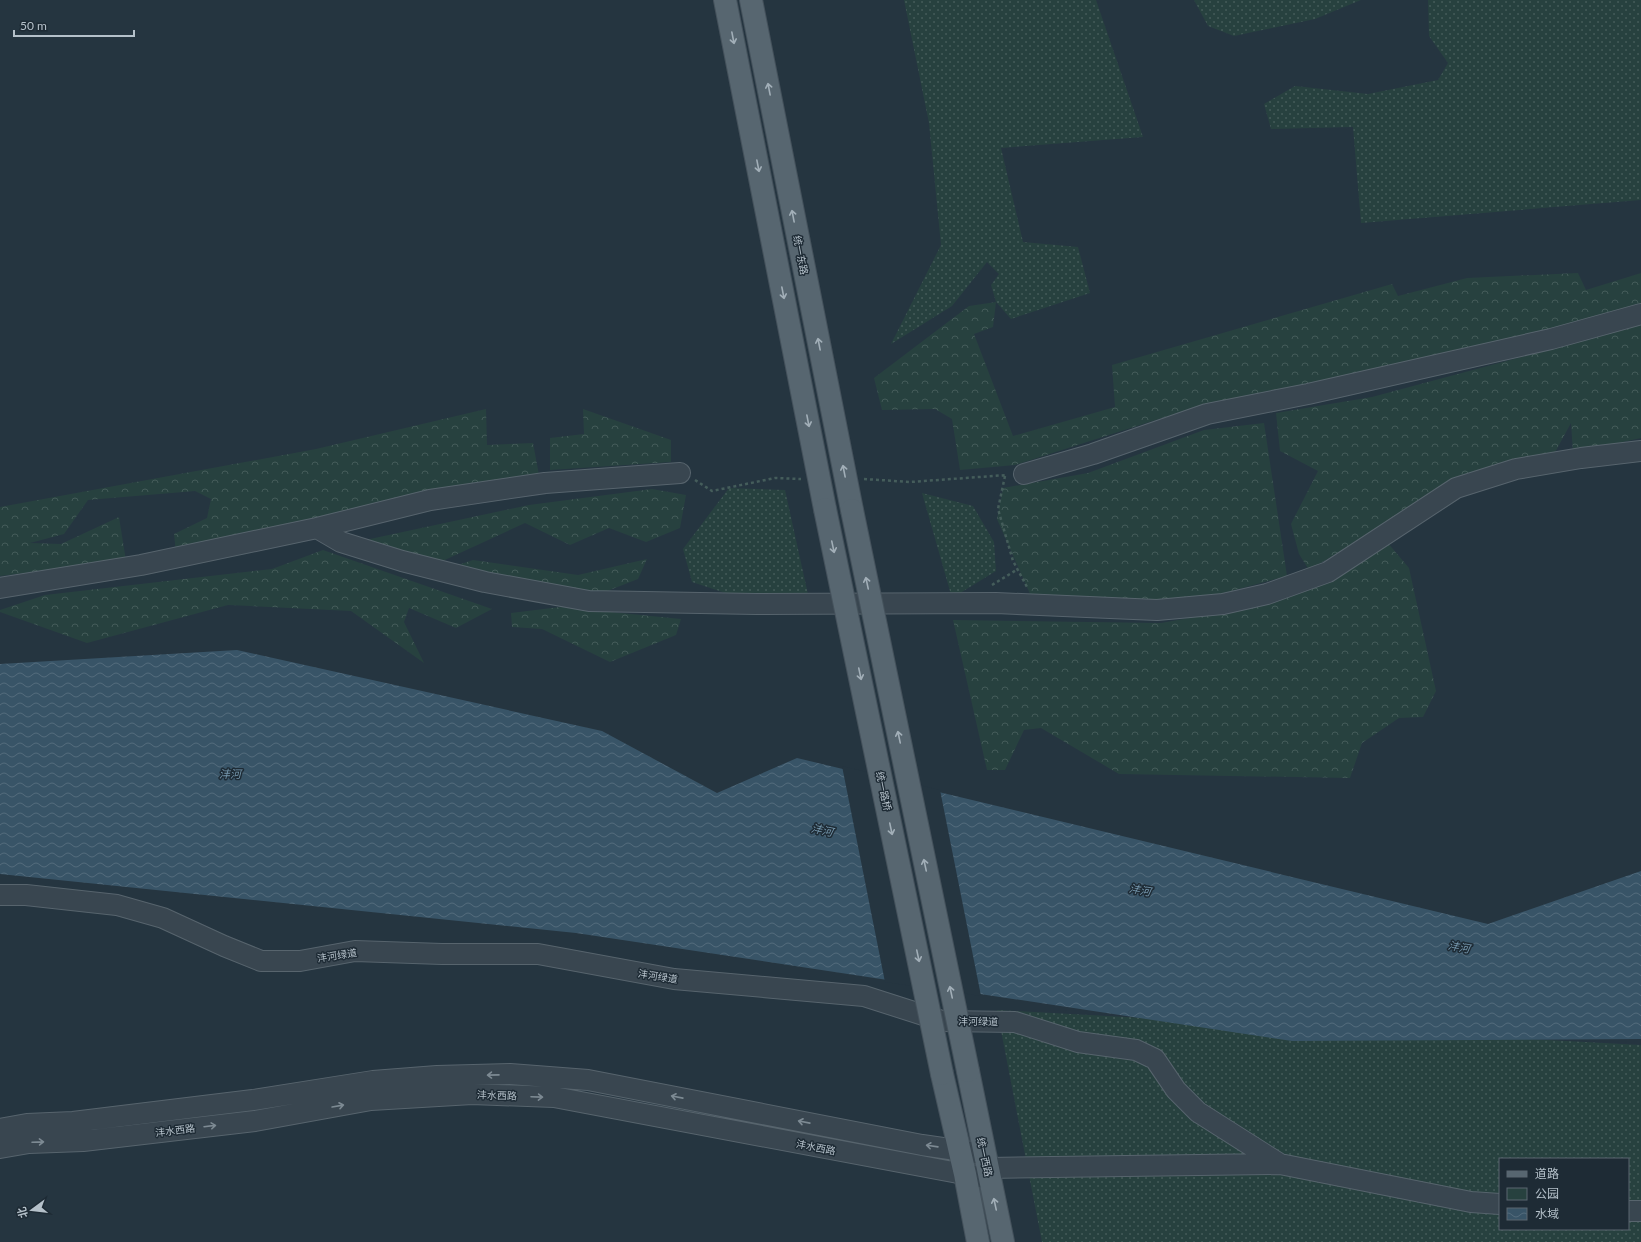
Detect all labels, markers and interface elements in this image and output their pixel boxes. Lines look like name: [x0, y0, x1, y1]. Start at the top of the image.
scale bar: [14, 12, 134, 38]
text: 50 m: [20, 18, 47, 33]
one-way arrow: [729, 31, 737, 44]
one-way arrow: [764, 82, 772, 95]
one-way arrow: [754, 159, 762, 172]
one-way arrow: [789, 210, 797, 223]
street label: 统一东路: [791, 234, 811, 276]
one-way arrow: [779, 287, 787, 300]
one-way arrow: [814, 338, 822, 351]
one-way arrow: [804, 414, 812, 427]
one-way arrow: [840, 465, 848, 478]
one-way arrow: [830, 540, 838, 553]
one-way arrow: [862, 576, 870, 589]
one-way arrow: [856, 667, 864, 680]
one-way arrow: [894, 731, 902, 744]
water label: 沣河: [219, 767, 243, 780]
street label: 统一路桥: [874, 770, 894, 812]
water label: 沣河: [810, 821, 836, 839]
one-way arrow: [888, 822, 896, 835]
one-way arrow: [921, 858, 929, 871]
water label: 沣河: [1128, 881, 1154, 898]
water label: 沣河: [1447, 938, 1473, 955]
street label: 沣河绿道: [316, 946, 358, 964]
one-way arrow: [914, 949, 922, 962]
street label: 沣河绿道: [637, 967, 679, 985]
one-way arrow: [947, 986, 955, 999]
street label: 沣河绿道: [958, 1015, 998, 1027]
one-way arrow: [487, 1071, 500, 1079]
street label: 沣水西路: [477, 1088, 517, 1102]
one-way arrow: [530, 1093, 543, 1100]
one-way arrow: [671, 1093, 684, 1101]
one-way arrow: [331, 1101, 344, 1109]
one-way arrow: [798, 1118, 811, 1126]
street label: 沣水西路: [154, 1122, 196, 1138]
one-way arrow: [203, 1122, 216, 1130]
street label: 统一西路: [975, 1136, 995, 1178]
street label: 沣水西路: [795, 1137, 837, 1157]
one-way arrow: [31, 1139, 44, 1146]
one-way arrow: [926, 1142, 939, 1150]
legend: [1499, 1158, 1629, 1230]
text: 道路: [1535, 1166, 1559, 1181]
text: 公园: [1535, 1186, 1559, 1201]
north arrow: [12, 1190, 52, 1230]
one-way arrow: [991, 1198, 999, 1211]
text: 北: [14, 1206, 30, 1220]
text: 水域: [1535, 1206, 1559, 1221]

